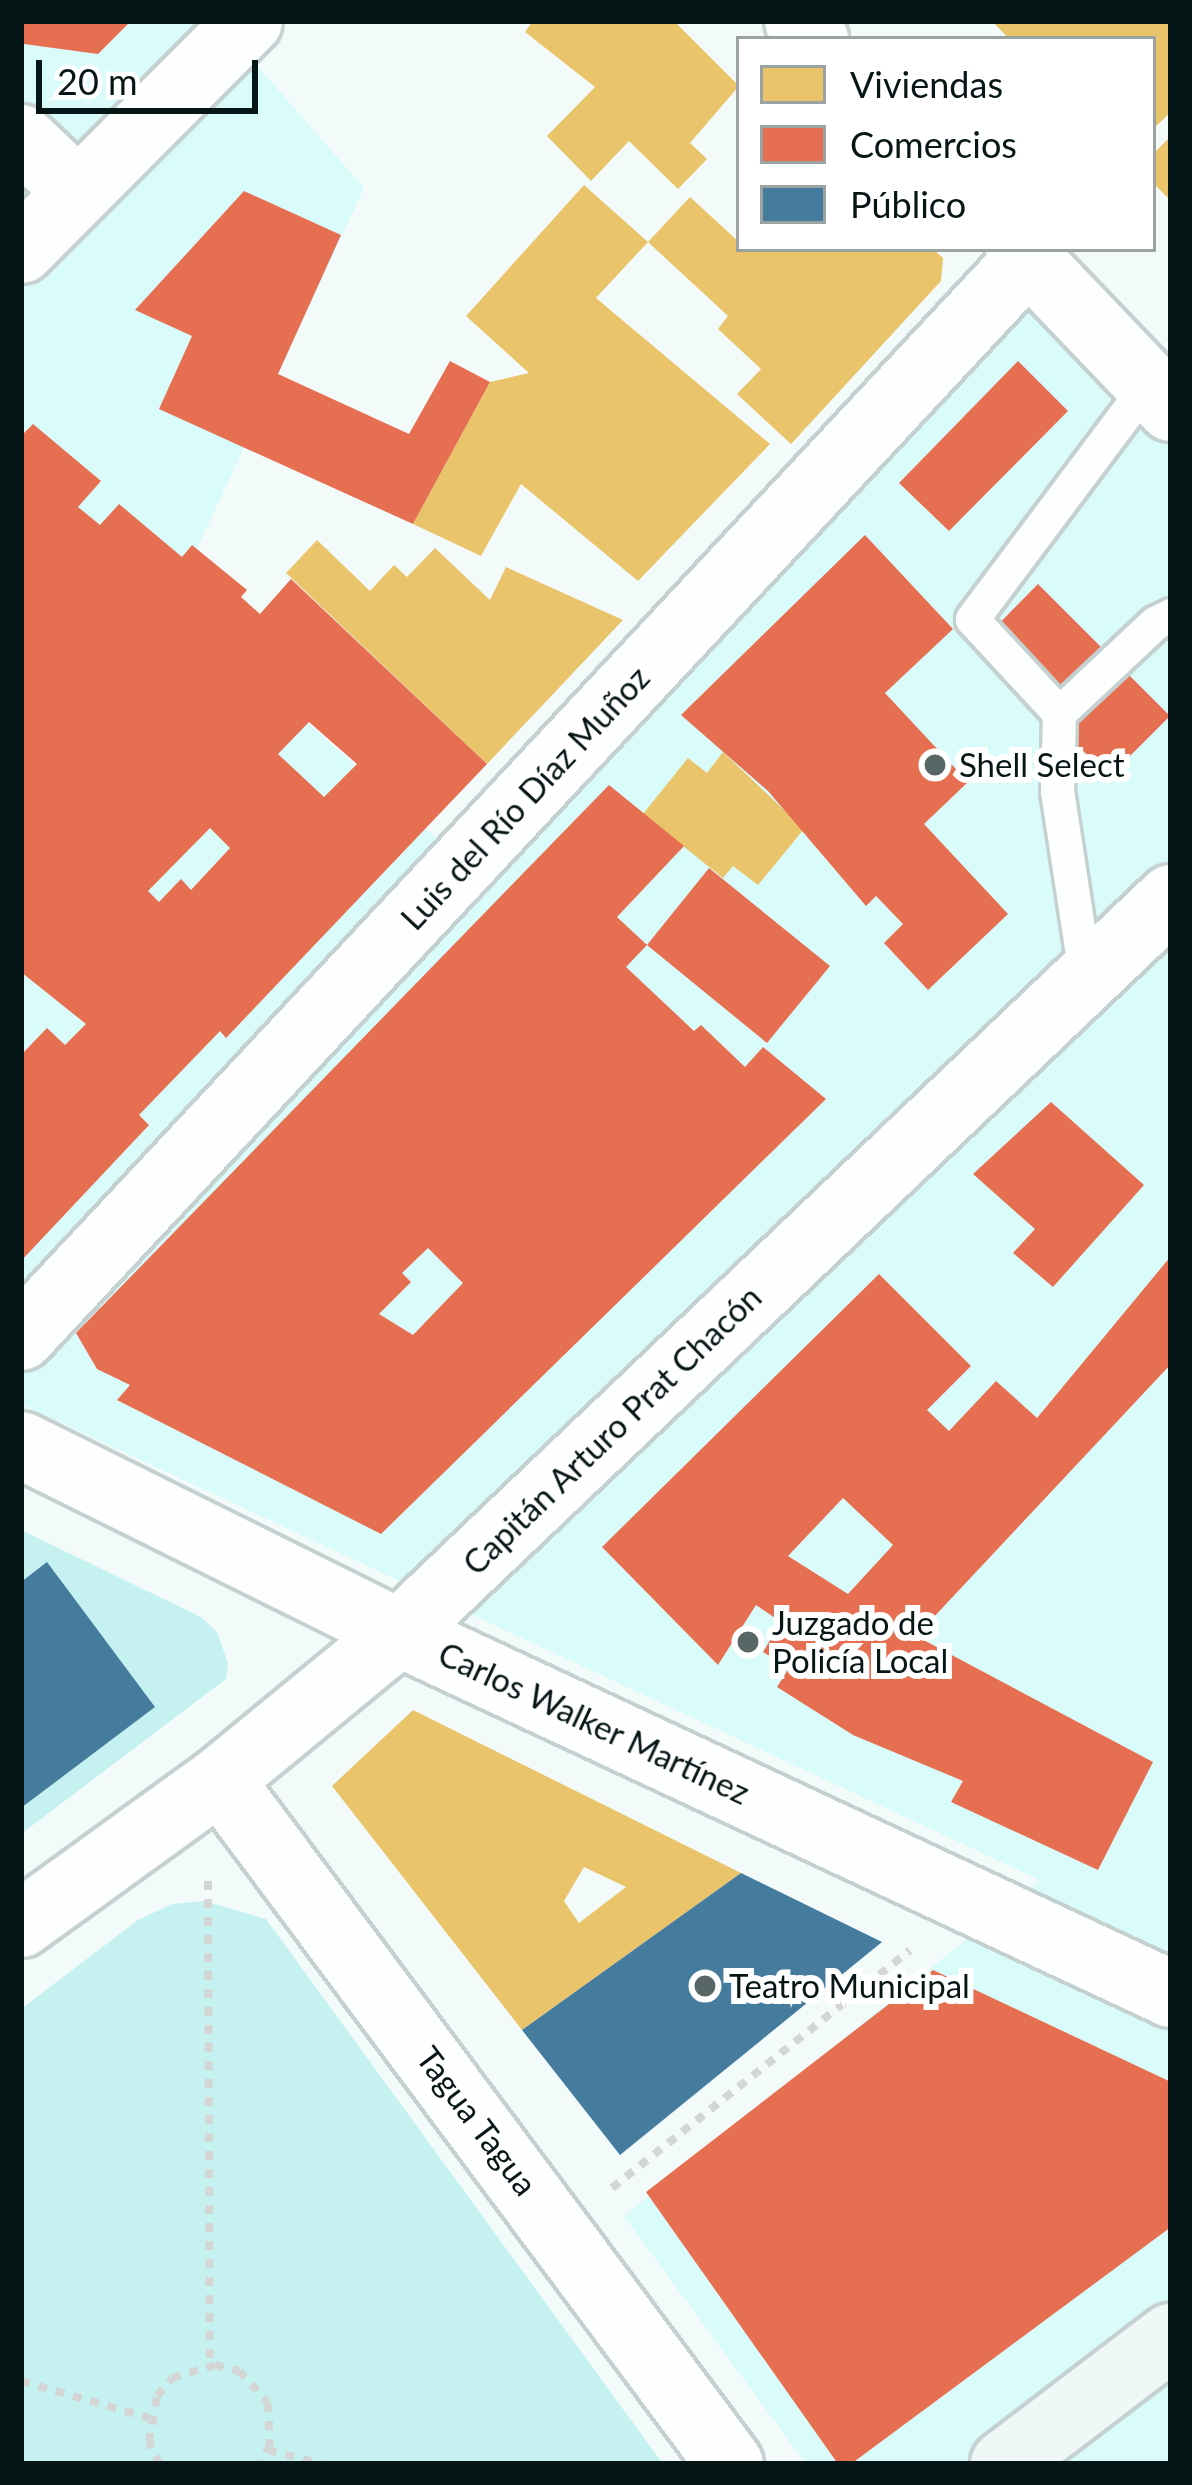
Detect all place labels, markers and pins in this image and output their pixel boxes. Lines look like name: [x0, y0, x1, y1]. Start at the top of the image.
place label: Shell Select: [959, 745, 1125, 785]
marker: Shell Select: [922, 752, 948, 778]
place label: Juzgado de Policía Local: [772, 1603, 948, 1681]
marker: Juzgado de Policía Local: [735, 1629, 761, 1655]
place label: Teatro Municipal: [729, 1966, 970, 2006]
marker: Teatro Municipal: [692, 1973, 718, 1999]

